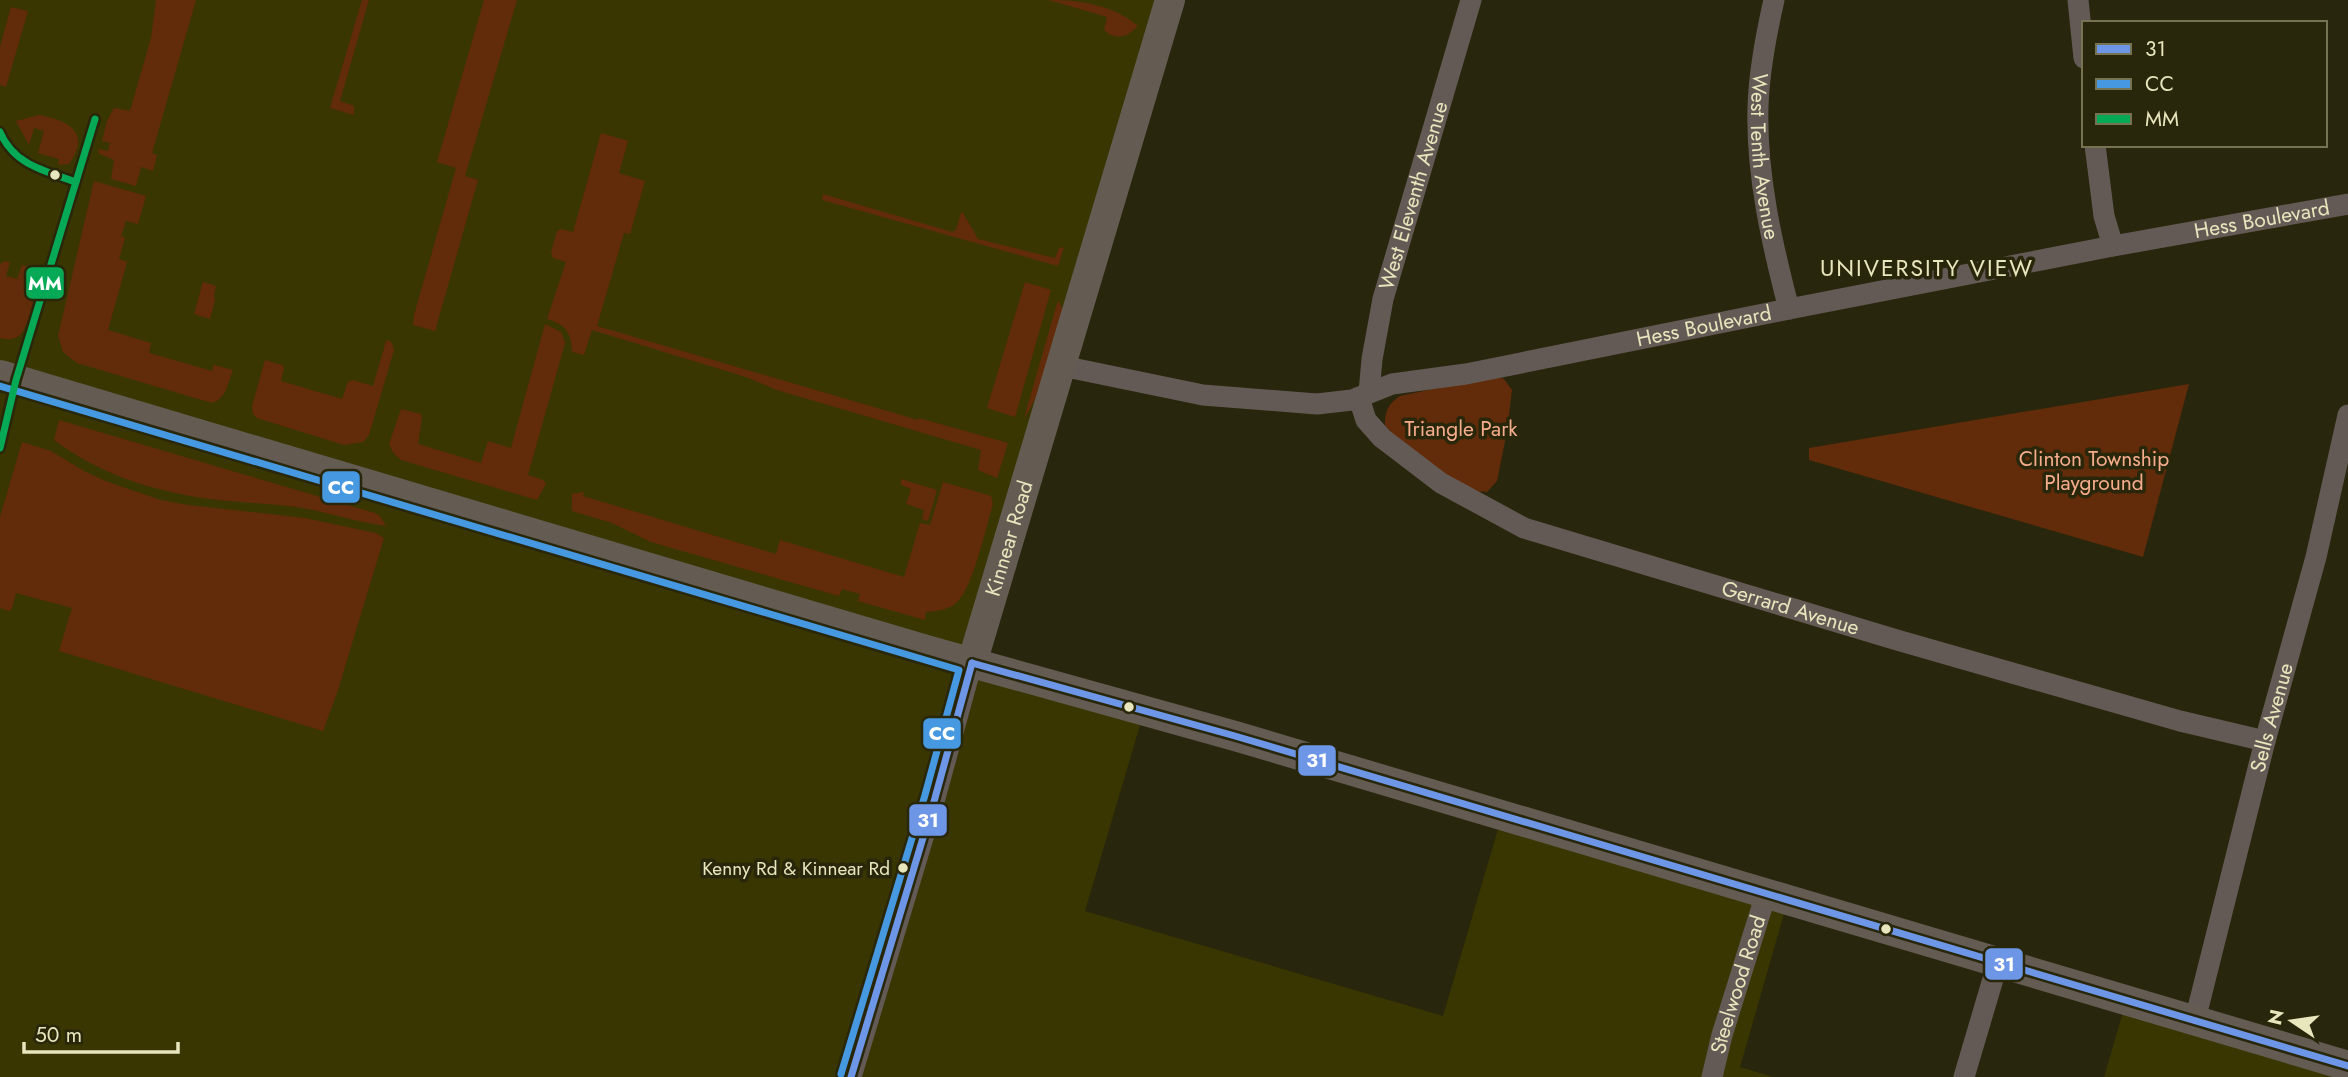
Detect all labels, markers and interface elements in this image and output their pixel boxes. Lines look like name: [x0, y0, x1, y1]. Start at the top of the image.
legend: [2082, 21, 2327, 147]
text: 31: [2145, 34, 2166, 64]
text: CC: [2145, 69, 2174, 99]
street label: West Tenth Avenue: [1743, 72, 1787, 242]
street label: West Eleventh Avenue: [1371, 97, 1455, 293]
text: MM: [2145, 104, 2179, 134]
unlabelled marker: [48, 168, 62, 182]
street label: Hess Boulevard: [2192, 193, 2332, 246]
district label: UNIVERSITY VIEW: [1820, 251, 2034, 285]
line badge: MM: [25, 266, 65, 300]
text: MM: [28, 270, 62, 297]
street label: Hess Boulevard: [1634, 298, 1774, 354]
park label: Triangle Park: [1404, 414, 1518, 444]
park label: Clinton Township Playground: [2019, 444, 2169, 498]
line badge: CC: [321, 470, 361, 504]
text: CC: [328, 474, 354, 501]
street label: Kinnear Road: [978, 477, 1041, 600]
street label: Gerrard Avenue: [1718, 573, 1863, 643]
street label: Sells Avenue: [2243, 659, 2301, 775]
unlabelled marker: [1122, 700, 1136, 714]
line badge: CC: [922, 717, 962, 750]
text: CC: [929, 720, 955, 747]
line badge: 31: [1297, 744, 1337, 777]
text: 31: [1306, 747, 1328, 774]
line badge: 31: [908, 803, 948, 837]
text: 31: [917, 807, 939, 834]
place label: Kenny Rd & Kinnear Rd: [702, 855, 890, 882]
marker: Kenny Rd & Kinnear Rd: [896, 861, 910, 875]
street label: Steelwood Road: [1703, 912, 1773, 1057]
unlabelled marker: [1879, 922, 1893, 936]
line badge: 31: [1984, 947, 2024, 981]
text: 31: [1993, 951, 2015, 978]
north arrow: [2257, 986, 2327, 1056]
text: N: [2261, 1007, 2291, 1028]
scale bar: [24, 1010, 178, 1054]
text: 50 m: [35, 1020, 82, 1050]

